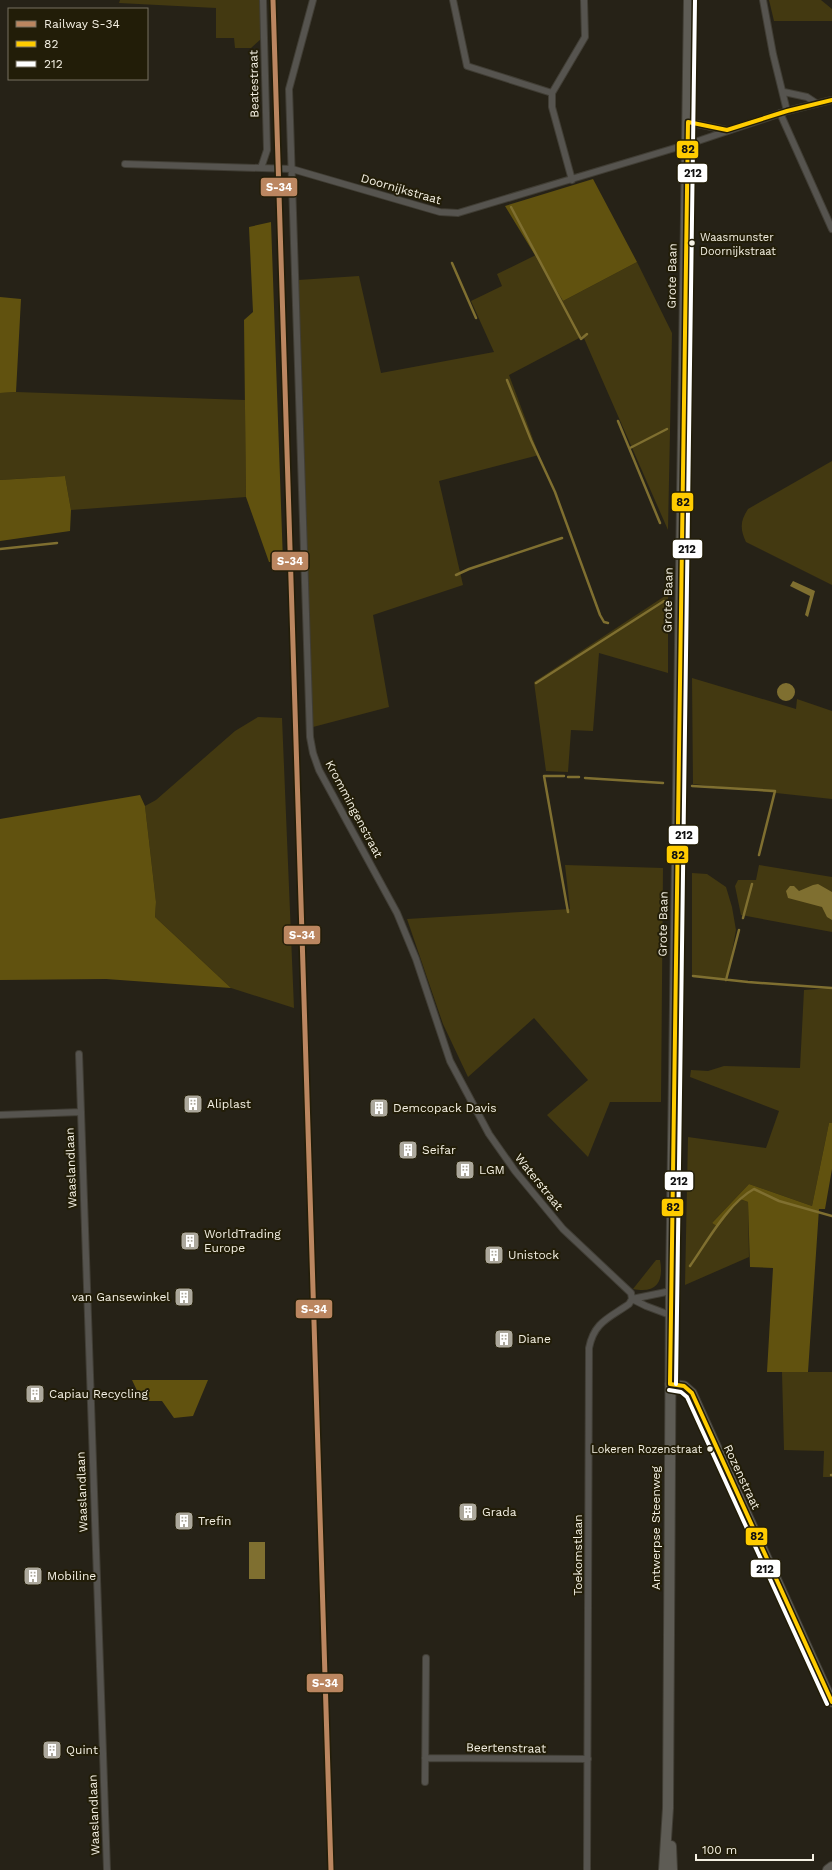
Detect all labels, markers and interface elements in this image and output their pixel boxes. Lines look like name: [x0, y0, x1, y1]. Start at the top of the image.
legend: [8, 8, 148, 80]
text: Railway S-34: [44, 17, 120, 31]
text: 82: [44, 37, 58, 51]
street label: Beatestraat: [246, 50, 262, 118]
text: 212: [44, 57, 63, 71]
line badge: 82: [676, 140, 699, 159]
text: 82: [681, 143, 695, 156]
line badge: 212: [677, 163, 708, 183]
text: 212: [684, 167, 702, 180]
street label: Doornijkstraat: [359, 171, 443, 207]
line badge: S-34: [260, 177, 298, 197]
text: S-34: [266, 181, 292, 194]
place label: Waasmunster Doornijkstraat: [700, 231, 776, 258]
marker: Waasmunster Doornijkstraat: [687, 238, 697, 248]
street label: Grote Baan: [664, 243, 680, 309]
line badge: 82: [671, 492, 694, 512]
text: 82: [676, 496, 690, 509]
line badge: 212: [672, 539, 703, 559]
text: 212: [678, 543, 696, 556]
line badge: S-34: [271, 551, 309, 571]
text: S-34: [277, 555, 303, 568]
street label: Grote Baan: [660, 567, 676, 633]
street label: Krommingenstraat: [322, 758, 386, 860]
line badge: 212: [668, 825, 699, 845]
text: 212: [675, 829, 693, 842]
line badge: 82: [666, 845, 689, 864]
text: 82: [671, 849, 685, 862]
street label: Grote Baan: [655, 891, 671, 957]
line badge: S-34: [283, 925, 321, 945]
text: S-34: [289, 929, 315, 942]
building icon: Aliplast: [182, 1093, 204, 1115]
place label: Aliplast: [207, 1097, 251, 1111]
building icon: Demcopack Davis: [368, 1097, 390, 1119]
place label: Demcopack Davis: [393, 1101, 497, 1115]
street label: Waaslandlaan: [63, 1127, 79, 1209]
building icon: Seifar: [397, 1139, 419, 1161]
place label: Seifar: [422, 1143, 456, 1157]
street label: Waterstraat: [512, 1151, 566, 1213]
building icon: LGM: [454, 1159, 476, 1181]
place label: LGM: [479, 1163, 505, 1177]
line badge: 212: [664, 1171, 694, 1191]
text: 212: [670, 1175, 688, 1188]
line badge: 82: [661, 1198, 684, 1217]
text: 82: [666, 1201, 680, 1214]
place label: WorldTrading Europe: [204, 1227, 281, 1255]
building icon: WorldTrading Europe: [179, 1230, 201, 1252]
building icon: Unistock: [483, 1244, 505, 1266]
place label: Unistock: [508, 1248, 559, 1262]
building icon: van Gansewinkel: [173, 1286, 195, 1308]
place label: van Gansewinkel: [72, 1290, 170, 1304]
line badge: S-34: [295, 1299, 333, 1319]
text: S-34: [301, 1303, 327, 1316]
building icon: Diane: [493, 1328, 515, 1350]
place label: Diane: [518, 1332, 551, 1346]
building icon: Capiau Recycling: [24, 1383, 46, 1405]
place label: Capiau Recycling: [49, 1387, 148, 1401]
street label: Rozenstraat: [721, 1442, 763, 1512]
place label: Lokeren Rozenstraat: [591, 1443, 702, 1456]
marker: Lokeren Rozenstraat: [705, 1444, 715, 1454]
street label: Waaslandlaan: [74, 1451, 90, 1533]
street label: Antwerpse Steenweg: [649, 1465, 663, 1590]
building icon: Grada: [457, 1501, 479, 1523]
place label: Grada: [482, 1505, 517, 1519]
building icon: Trefin: [173, 1510, 195, 1532]
place label: Trefin: [198, 1514, 231, 1528]
street label: Toekomstlaan: [571, 1514, 585, 1596]
line badge: 82: [745, 1527, 768, 1546]
text: 82: [750, 1530, 764, 1543]
line badge: 212: [750, 1559, 781, 1578]
text: 212: [756, 1563, 774, 1576]
building icon: Mobiline: [22, 1565, 44, 1587]
place label: Mobiline: [47, 1569, 96, 1583]
line badge: S-34: [306, 1673, 344, 1693]
text: S-34: [312, 1677, 338, 1690]
building icon: Quint: [41, 1739, 63, 1761]
street label: Beertenstraat: [466, 1740, 546, 1756]
place label: Quint: [66, 1743, 98, 1757]
street label: Waaslandlaan: [86, 1774, 102, 1856]
scale bar: [696, 1836, 813, 1862]
text: 100 m: [702, 1843, 737, 1857]

